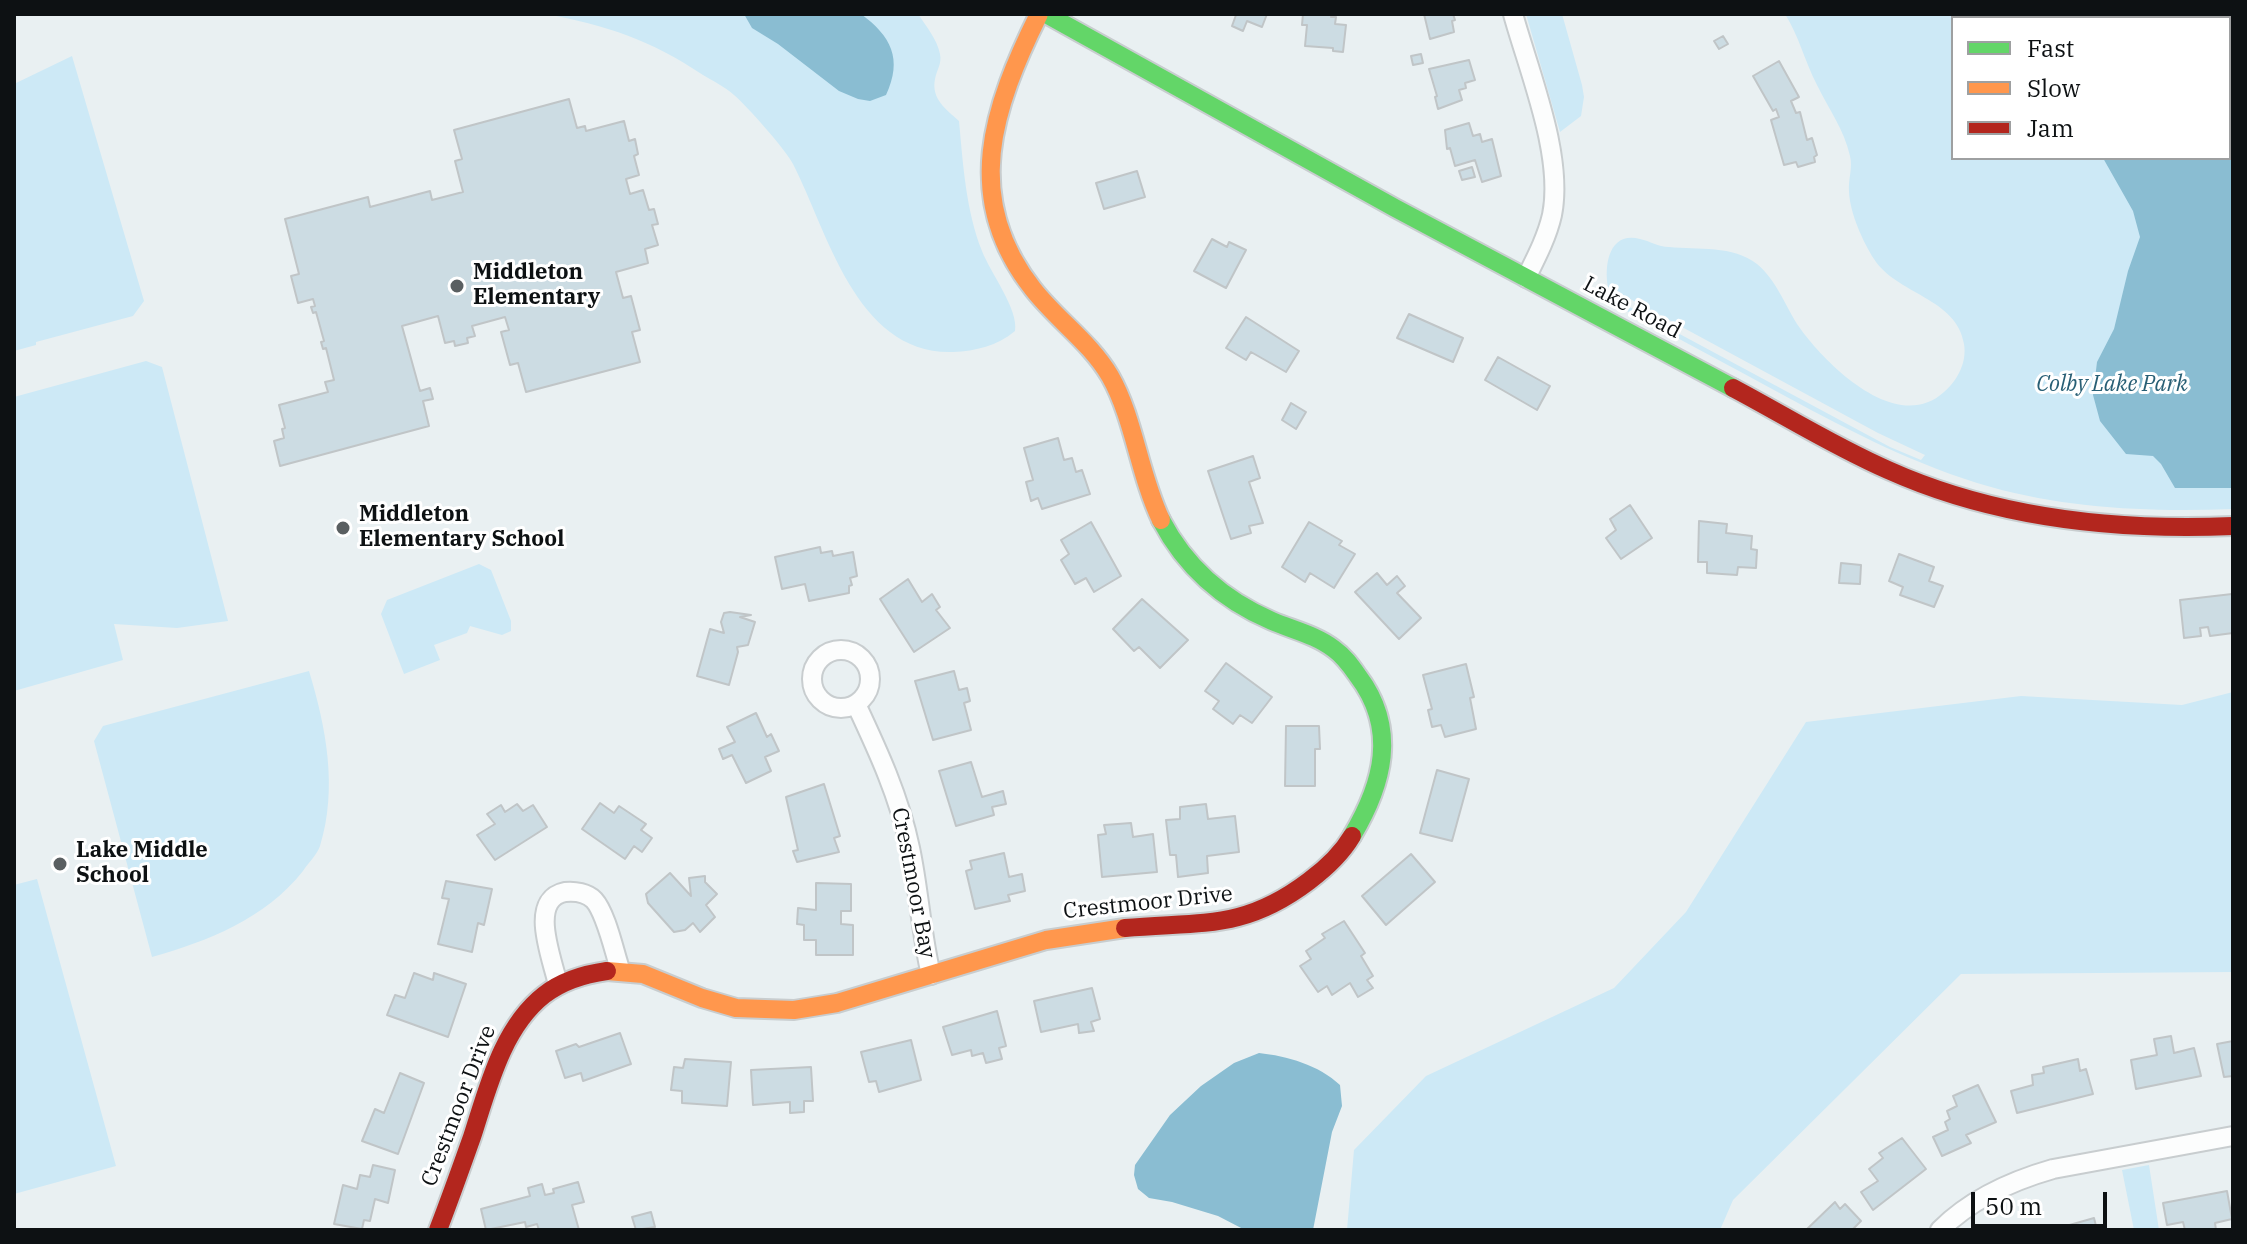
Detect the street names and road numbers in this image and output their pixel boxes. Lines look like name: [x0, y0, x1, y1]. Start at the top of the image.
street label: Lake Road: [1579, 271, 1685, 345]
street label: Crestmoor Bay: [885, 805, 941, 961]
street label: Crestmoor Drive: [1062, 881, 1234, 925]
street label: Crestmoor Drive: [416, 1022, 502, 1190]

